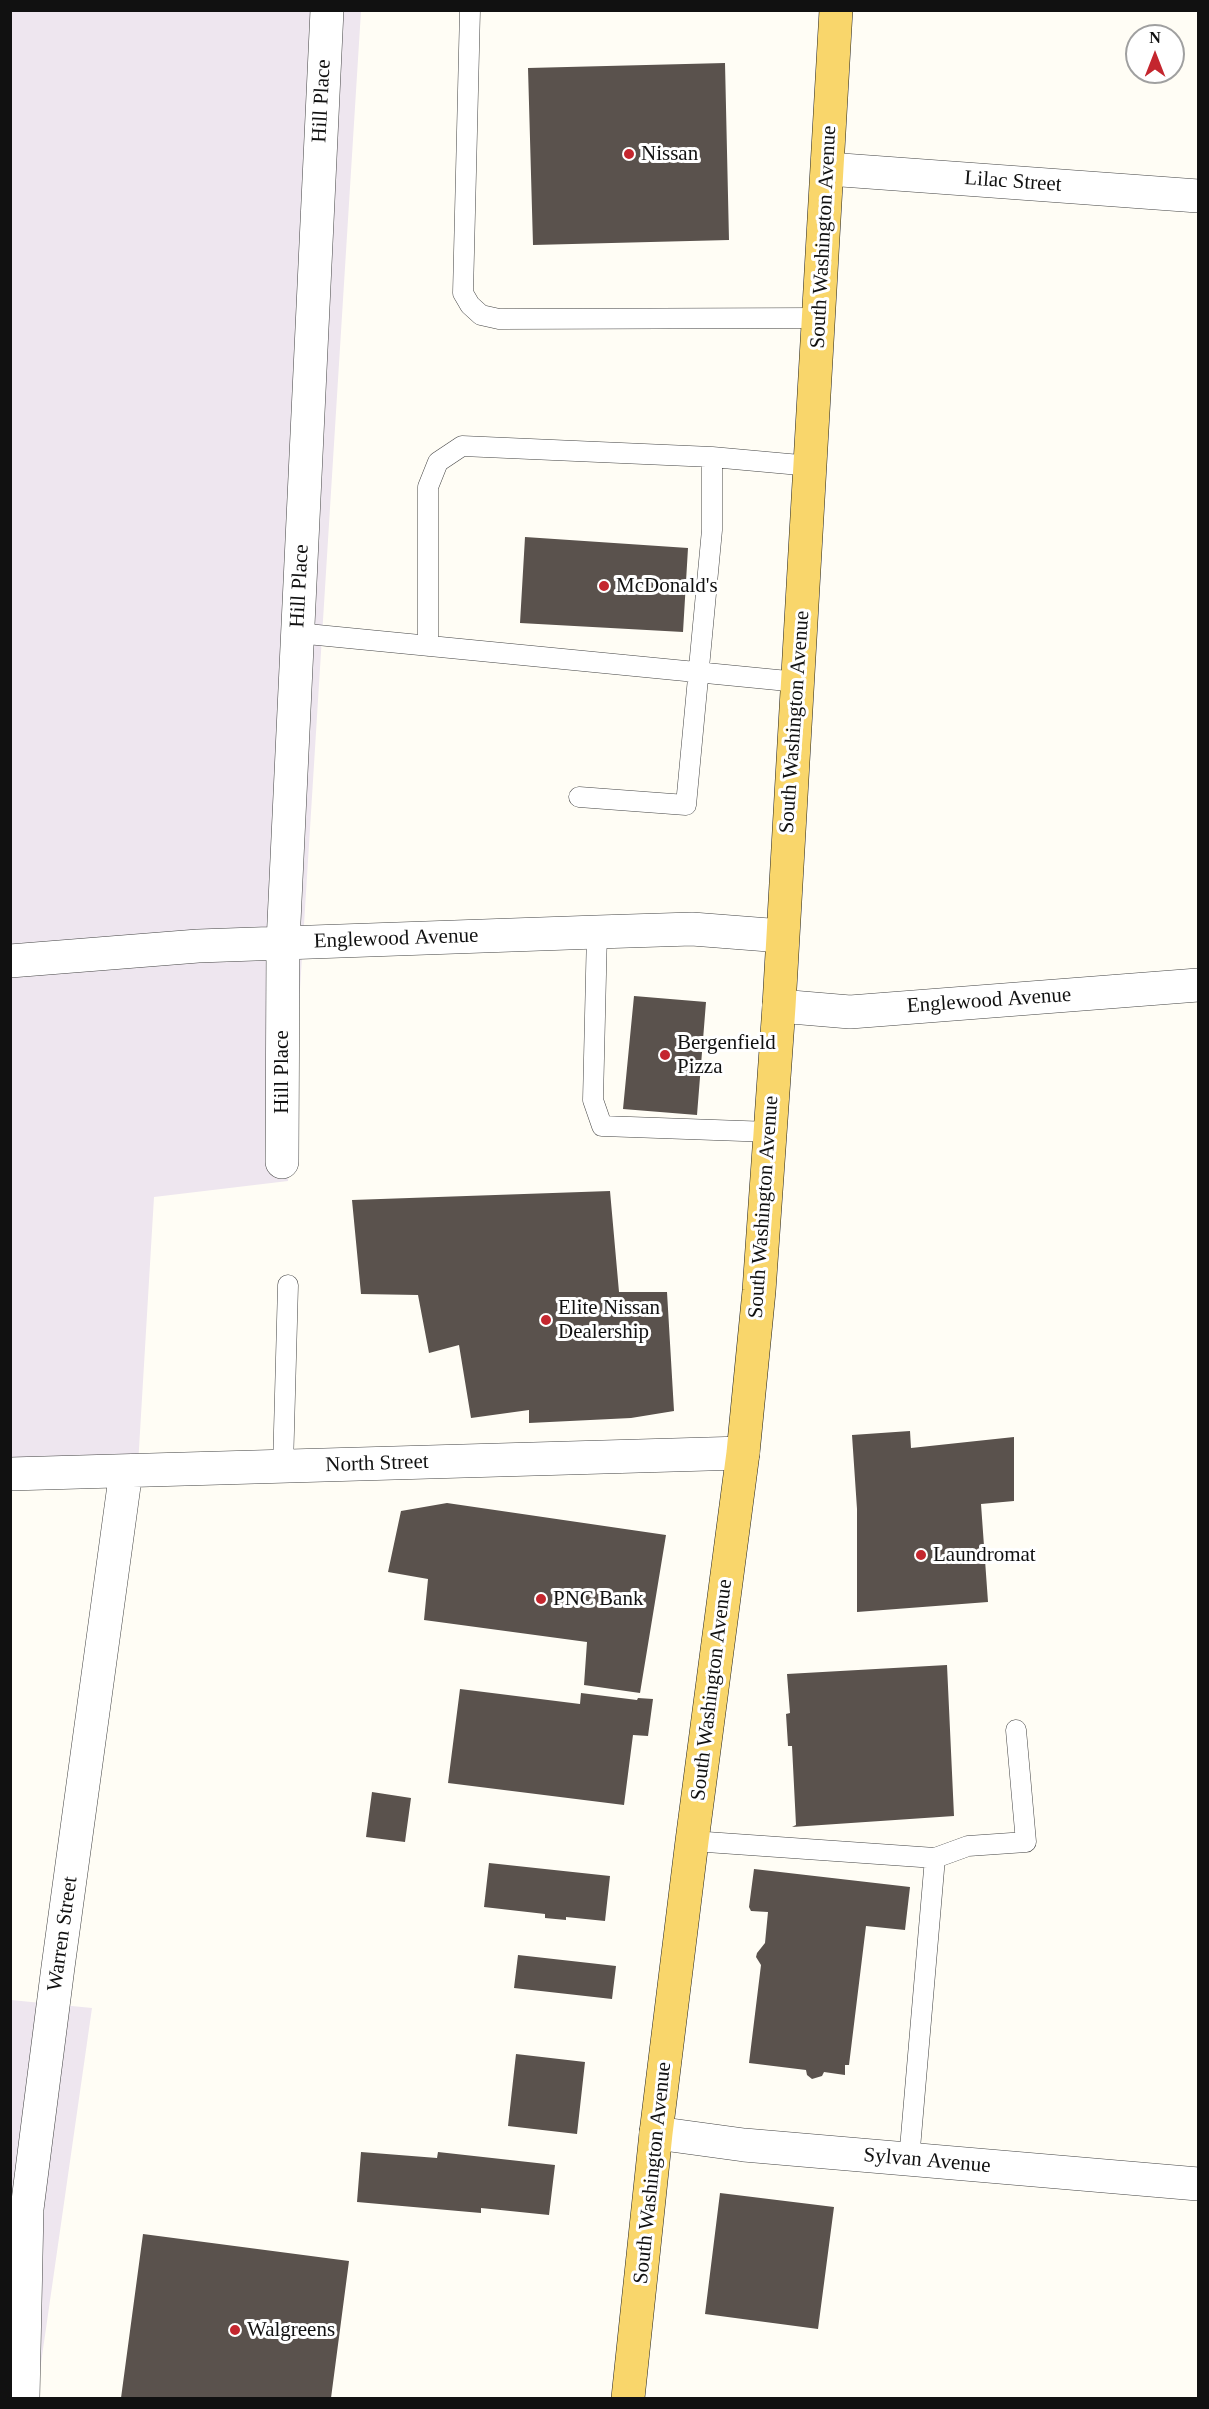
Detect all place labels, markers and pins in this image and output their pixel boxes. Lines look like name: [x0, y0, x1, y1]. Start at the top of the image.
place label: Nissan: [641, 141, 698, 167]
marker: Nissan: [622, 147, 636, 161]
place label: McDonald's: [616, 573, 718, 599]
marker: McDonald's: [597, 579, 611, 593]
place label: Bergenfield Pizza: [677, 1030, 776, 1080]
marker: Bergenfield Pizza: [658, 1048, 672, 1062]
place label: Elite Nissan Dealership: [558, 1295, 660, 1345]
marker: Elite Nissan Dealership: [539, 1313, 553, 1327]
place label: Laundromat: [933, 1542, 1036, 1568]
marker: Laundromat: [914, 1548, 928, 1562]
place label: PNC Bank: [553, 1586, 643, 1612]
marker: PNC Bank: [534, 1592, 548, 1606]
place label: Walgreens: [247, 2317, 335, 2343]
marker: Walgreens: [228, 2323, 242, 2337]

